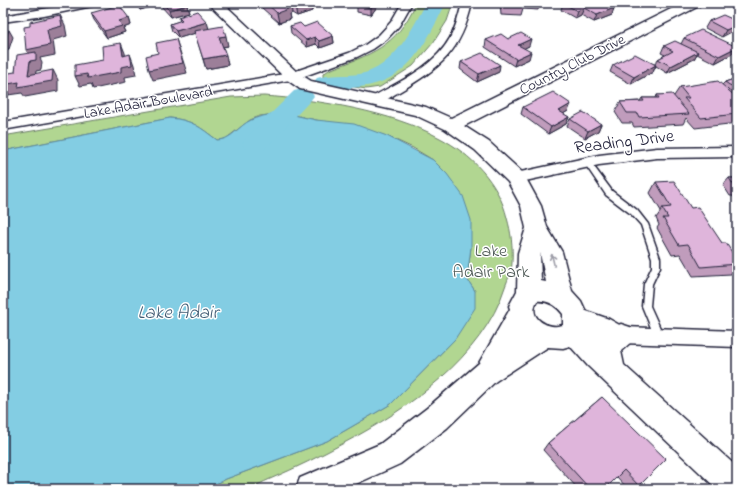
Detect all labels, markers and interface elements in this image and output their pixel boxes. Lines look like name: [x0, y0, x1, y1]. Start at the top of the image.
street label: Country Club Drive: [516, 29, 630, 102]
street label: Lake Adair Boulevard: [82, 81, 215, 125]
street label: Reading Drive: [573, 124, 677, 163]
park label: Lake Adair Park: [453, 239, 529, 286]
one-way arrow: [548, 254, 556, 267]
water label: Lake Adair: [138, 300, 221, 327]

